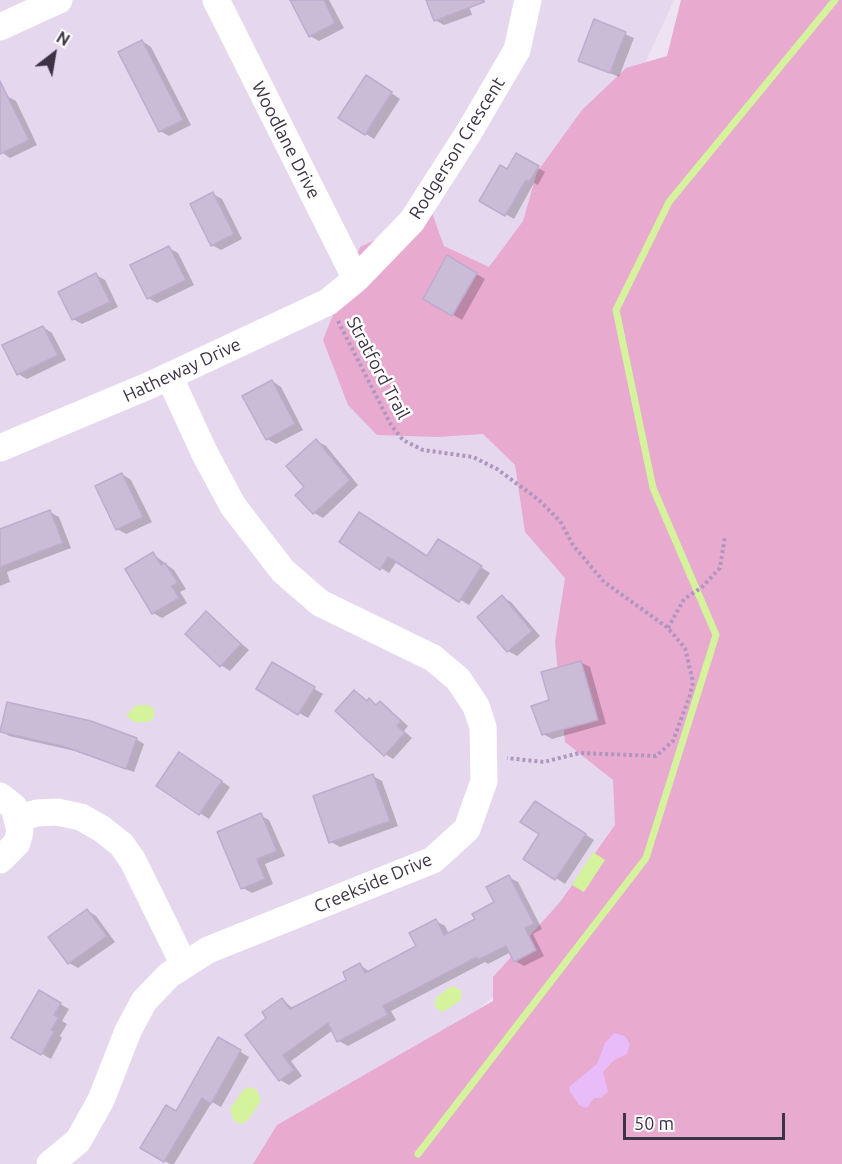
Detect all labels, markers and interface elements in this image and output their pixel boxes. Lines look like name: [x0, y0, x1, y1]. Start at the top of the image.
north arrow: [24, 24, 84, 84]
text: N: [54, 28, 73, 49]
street label: Rodgerson Crescent: [405, 73, 509, 223]
street label: Woodlane Drive: [247, 78, 325, 202]
street label: Stratford Trail: [342, 313, 414, 423]
street label: Hatheway Drive: [120, 333, 244, 407]
street label: Creekside Drive: [311, 848, 435, 918]
scale bar: [626, 1101, 788, 1139]
text: 50 m: [634, 1113, 674, 1133]

